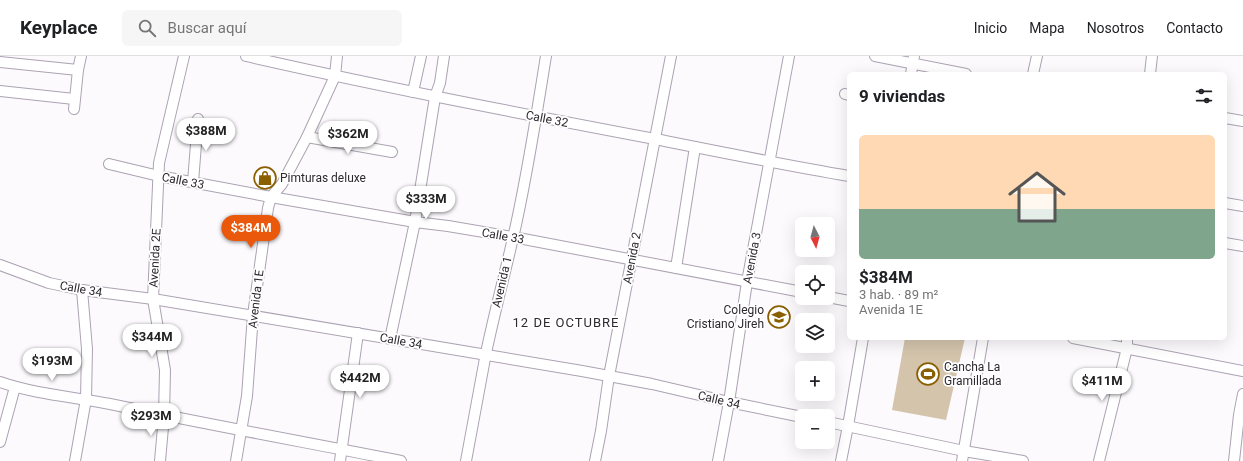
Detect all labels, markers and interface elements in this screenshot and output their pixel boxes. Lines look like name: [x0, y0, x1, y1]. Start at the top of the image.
search box: [122, 10, 402, 46]
text: Keyplace: [20, 16, 98, 39]
icon: search: [136, 17, 158, 39]
text: Buscar aquí: [168, 19, 246, 37]
text: Inicio: [974, 20, 1007, 36]
text: Mapa: [1029, 20, 1065, 36]
text: Nosotros: [1087, 20, 1144, 36]
text: Contacto: [1166, 20, 1223, 36]
icon: filters: [1193, 85, 1215, 107]
text: 9 viviendas: [859, 86, 945, 106]
street label: Calle 32: [525, 108, 570, 130]
pin: $388M: [178, 118, 234, 152]
pin: $362M: [320, 121, 376, 155]
text: $388M: [185, 123, 227, 138]
text: $362M: [327, 126, 369, 141]
icon: home: [1001, 161, 1073, 233]
shop icon: Pimturas deluxe: [252, 165, 278, 191]
street label: Calle 33: [161, 170, 205, 192]
place label: Pimturas deluxe: [280, 171, 366, 185]
pin: $333M: [398, 186, 454, 220]
text: $333M: [405, 191, 447, 206]
pin: $384M: [223, 215, 279, 249]
north arrow: [795, 217, 835, 257]
map controls: [795, 217, 835, 449]
text: $384M: [230, 220, 272, 235]
street label: Calle 33: [481, 225, 525, 247]
street label: Avenida 2E: [146, 228, 164, 288]
street label: Avenida 2: [620, 231, 644, 285]
street label: Avenida 3: [740, 231, 764, 285]
street label: Avenida 1: [489, 255, 515, 309]
button: locate: [795, 265, 835, 305]
text: $384M: [859, 267, 913, 287]
street label: Avenida 1E: [245, 269, 267, 329]
street label: Calle 34: [59, 278, 104, 300]
text: 3 hab. · 89 m²: [859, 287, 938, 302]
text: Avenida 1E: [859, 302, 923, 317]
place label: Colegio Cristiano Jireh: [687, 303, 764, 331]
school or university icon: Colegio Cristiano Jireh: [766, 304, 792, 330]
button: layers: [795, 313, 835, 353]
district label: 12 DE OCTUBRE: [513, 315, 619, 330]
pin: $344M: [124, 324, 180, 358]
text: $344M: [131, 329, 173, 344]
street label: Calle 34: [379, 330, 424, 352]
pin: $193M: [24, 348, 80, 382]
text: $193M: [31, 353, 73, 368]
place label: Cancha La Gramillada: [944, 360, 1002, 388]
button: +: [795, 361, 835, 401]
sports icon: Cancha La Gramillada: [915, 361, 941, 387]
pin: $442M: [332, 365, 388, 399]
pin: $411M: [1074, 368, 1130, 402]
text: $442M: [339, 370, 381, 385]
text: $411M: [1081, 373, 1123, 388]
street label: Calle 34: [696, 388, 742, 412]
pin: $293M: [123, 403, 179, 437]
text: $293M: [130, 408, 172, 423]
button: −: [795, 409, 835, 449]

